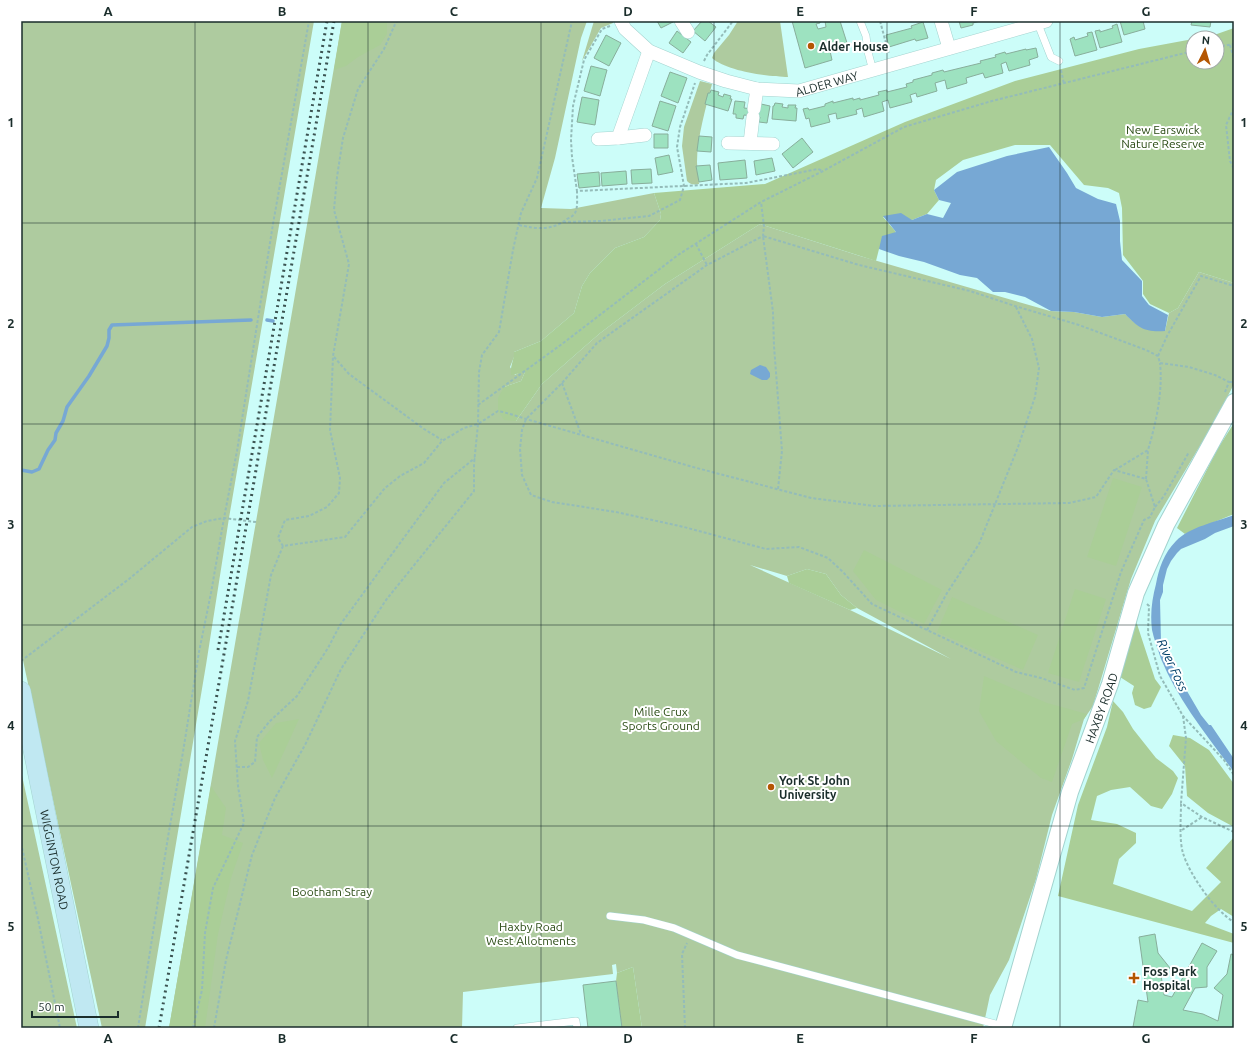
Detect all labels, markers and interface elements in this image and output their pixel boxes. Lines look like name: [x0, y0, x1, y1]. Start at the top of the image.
text: A: [103, 4, 113, 18]
text: B: [278, 4, 287, 18]
text: C: [450, 4, 459, 18]
text: D: [623, 4, 633, 18]
text: E: [796, 4, 804, 18]
text: F: [970, 4, 978, 18]
text: G: [1142, 4, 1151, 18]
north arrow: [1185, 30, 1225, 70]
text: N: [1201, 34, 1210, 46]
place label: Alder House: [819, 40, 889, 53]
marker: Alder House: [806, 41, 816, 51]
street label: ALDER WAY: [794, 68, 859, 98]
text: 1: [7, 115, 15, 129]
text: 1: [1240, 115, 1248, 129]
park label: New Earswick Nature Reserve: [1121, 123, 1205, 150]
text: 2: [7, 316, 15, 330]
text: 2: [1240, 316, 1248, 330]
text: 3: [7, 517, 15, 531]
text: 3: [1240, 517, 1248, 531]
water label: River Foss: [1155, 636, 1191, 694]
street label: HAXBY ROAD: [1082, 671, 1119, 745]
park label: Mille Crux Sports Ground: [622, 705, 700, 732]
text: 4: [7, 718, 15, 732]
text: 4: [1240, 718, 1248, 732]
place label: York St John University: [779, 774, 850, 801]
marker: York St John University: [766, 782, 776, 792]
street label: WIGGINTON ROAD: [39, 808, 71, 911]
park label: Bootham Stray: [292, 885, 372, 898]
text: 5: [7, 919, 15, 933]
text: 5: [1240, 919, 1248, 933]
park label: Haxby Road West Allotments: [486, 920, 576, 947]
place label: Foss Park Hospital: [1143, 965, 1197, 992]
marker: Foss Park Hospital: [1128, 972, 1140, 984]
scale bar: [32, 993, 118, 1019]
text: 50 m: [38, 1000, 65, 1013]
text: A: [103, 1031, 113, 1045]
text: B: [278, 1031, 287, 1045]
text: C: [450, 1031, 459, 1045]
text: D: [623, 1031, 633, 1045]
text: E: [796, 1031, 804, 1045]
text: F: [970, 1031, 978, 1045]
text: G: [1142, 1031, 1151, 1045]

